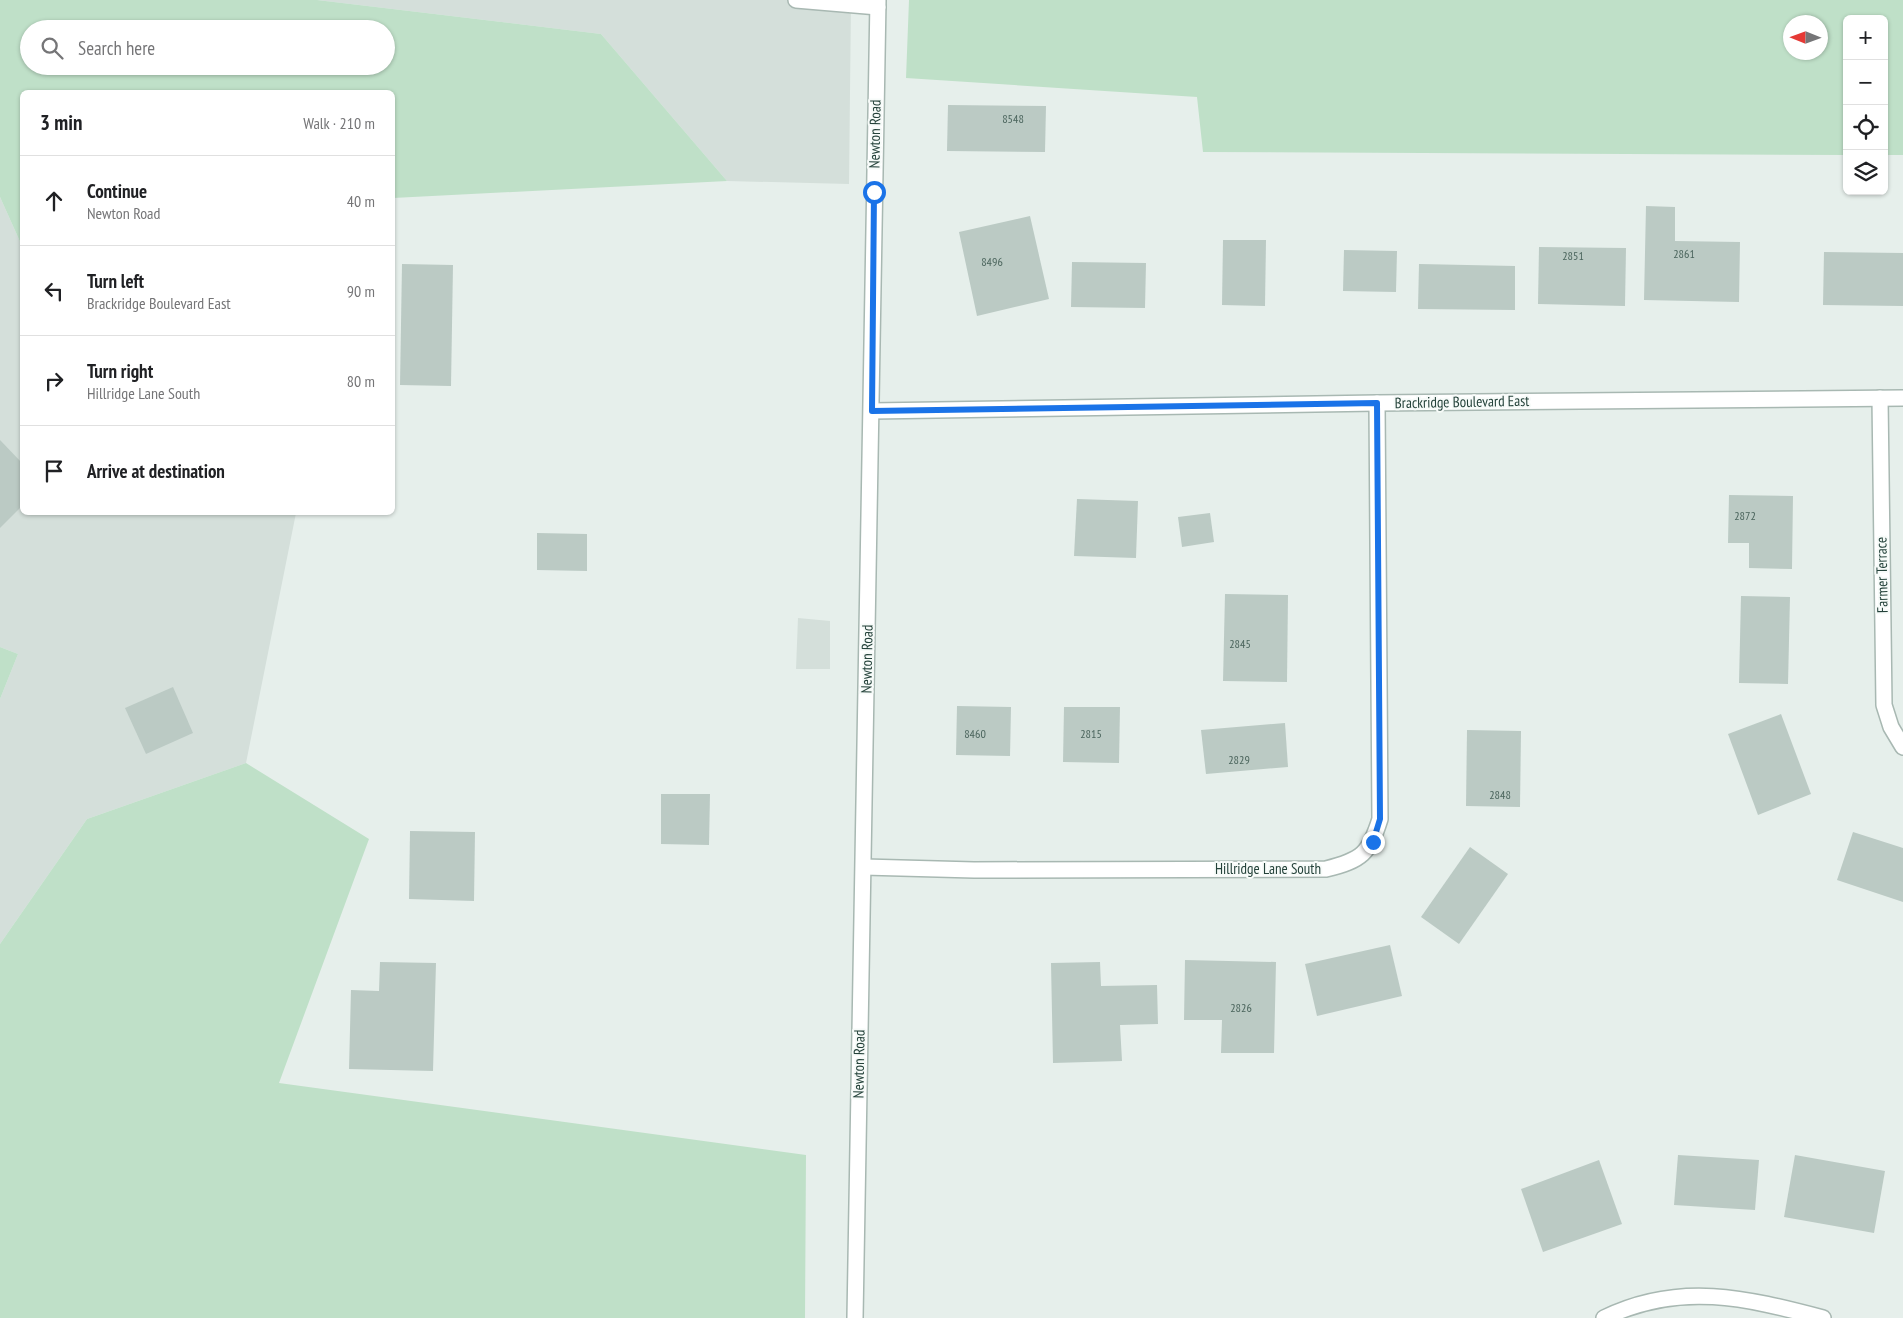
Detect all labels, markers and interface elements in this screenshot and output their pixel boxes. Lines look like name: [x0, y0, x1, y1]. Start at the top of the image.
north arrow: [1783, 15, 1828, 60]
map controls: [1843, 15, 1888, 195]
button: +: [1843, 15, 1888, 60]
search box: [20, 20, 395, 75]
icon: search: [38, 34, 66, 62]
text: Search here: [78, 36, 155, 60]
button: −: [1843, 60, 1888, 105]
street label: Newton Road: [864, 99, 885, 169]
button: locate: [1843, 105, 1888, 150]
text: 3 min: [40, 109, 82, 136]
house number: 8548: [1002, 111, 1024, 126]
text: Walk · 210 m: [303, 113, 375, 133]
button: layers: [1843, 150, 1888, 195]
text: Continue: [87, 179, 147, 203]
route start: [863, 181, 886, 204]
icon: ahead: [40, 187, 68, 215]
text: 40 m: [347, 191, 375, 211]
text: Newton Road: [87, 203, 160, 223]
house number: 2861: [1673, 246, 1695, 261]
house number: 2851: [1562, 248, 1584, 263]
house number: 8496: [981, 254, 1003, 269]
text: Turn left: [87, 269, 144, 293]
icon: left: [40, 277, 68, 305]
text: 90 m: [347, 281, 375, 301]
text: Brackridge Boulevard East: [87, 293, 231, 313]
text: Turn right: [87, 359, 153, 383]
icon: right: [40, 367, 68, 395]
text: 80 m: [347, 371, 375, 391]
text: Hillridge Lane South: [87, 383, 200, 403]
street label: Brackridge Boulevard East: [1394, 391, 1530, 412]
icon: arrive: [40, 457, 68, 485]
text: Arrive at destination: [87, 459, 225, 483]
house number: 2872: [1734, 508, 1756, 523]
street label: Farmer Terrace: [1871, 537, 1892, 613]
street label: Newton Road: [856, 624, 877, 694]
house number: 2845: [1229, 636, 1251, 651]
house number: 8460: [964, 726, 986, 741]
house number: 2815: [1080, 726, 1102, 741]
house number: 2829: [1228, 752, 1250, 767]
house number: 2848: [1489, 787, 1511, 802]
route end: [1362, 831, 1385, 854]
street label: Hillridge Lane South: [1215, 859, 1321, 878]
house number: 2826: [1230, 1000, 1252, 1015]
street label: Newton Road: [848, 1029, 869, 1099]

